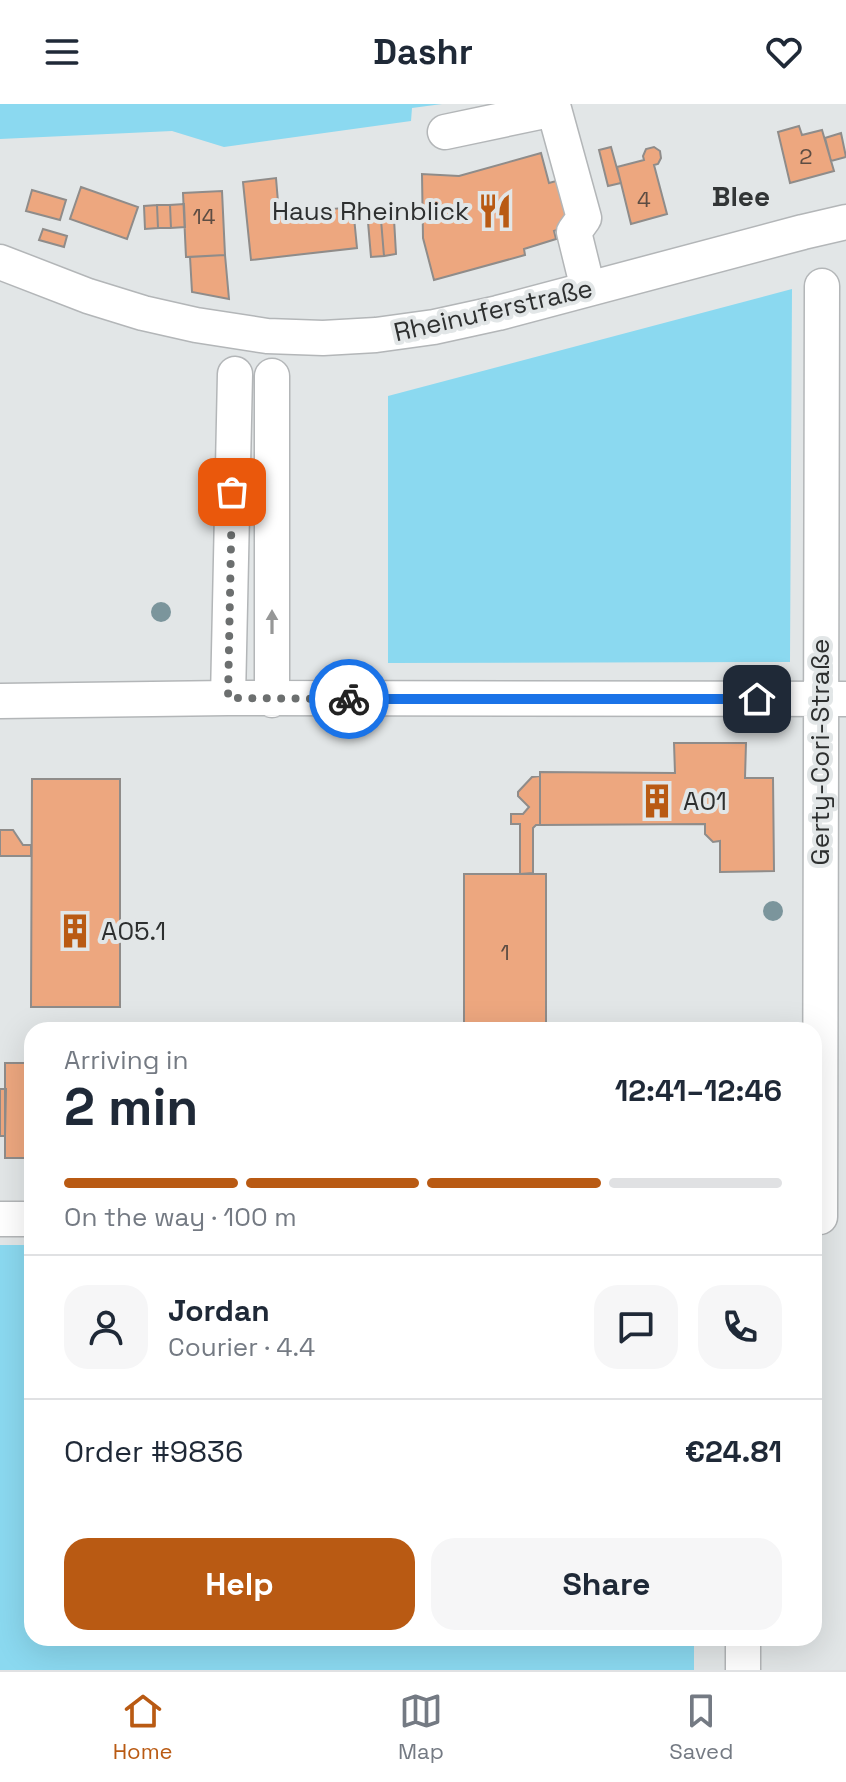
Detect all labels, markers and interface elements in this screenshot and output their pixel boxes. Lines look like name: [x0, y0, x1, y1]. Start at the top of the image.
text: Dashr: [373, 29, 473, 75]
icon: menu: [40, 30, 84, 74]
icon: heart: [762, 30, 806, 74]
house number: 2: [799, 142, 813, 170]
district label: Blee: [712, 178, 770, 214]
house number: 4: [637, 185, 651, 213]
restaurant icon: Haus Rheinblick: [476, 192, 514, 230]
place label: Haus Rheinblick: [272, 194, 469, 228]
house number: 14: [193, 202, 216, 230]
street label: Rheinuferstraße: [390, 271, 596, 349]
pin: [198, 458, 266, 526]
icon: bag: [210, 470, 254, 514]
one-way arrow: [266, 609, 278, 634]
street label: Gerty-Cori-Straße: [803, 639, 837, 865]
courier: [309, 659, 389, 739]
pin: [723, 665, 791, 733]
icon: bike: [327, 677, 371, 721]
icon: home: [735, 677, 779, 721]
building icon: A01: [638, 782, 676, 820]
place label: A01: [683, 784, 727, 818]
building icon: A05.1: [56, 912, 94, 950]
place label: A05.1: [101, 914, 166, 948]
house number: 1: [500, 938, 510, 966]
text: Arriving in: [64, 1043, 188, 1077]
text: 12:41–12:46: [615, 1071, 782, 1110]
text: 2 min: [64, 1074, 198, 1140]
text: On the way · 100 m: [64, 1200, 297, 1234]
button: person: [64, 1285, 148, 1369]
button: chat: [594, 1285, 678, 1369]
button: phone: [698, 1285, 782, 1369]
text: Jordan: [168, 1291, 270, 1330]
text: Courier · 4.4: [168, 1330, 315, 1364]
text: Order #9836: [64, 1432, 243, 1471]
text: €24.81: [685, 1432, 782, 1471]
button: Help: [64, 1538, 415, 1630]
button: Share: [431, 1538, 782, 1630]
tab: Home: [113, 1689, 173, 1765]
tab: Map: [398, 1689, 444, 1765]
tab: Saved: [669, 1689, 733, 1765]

